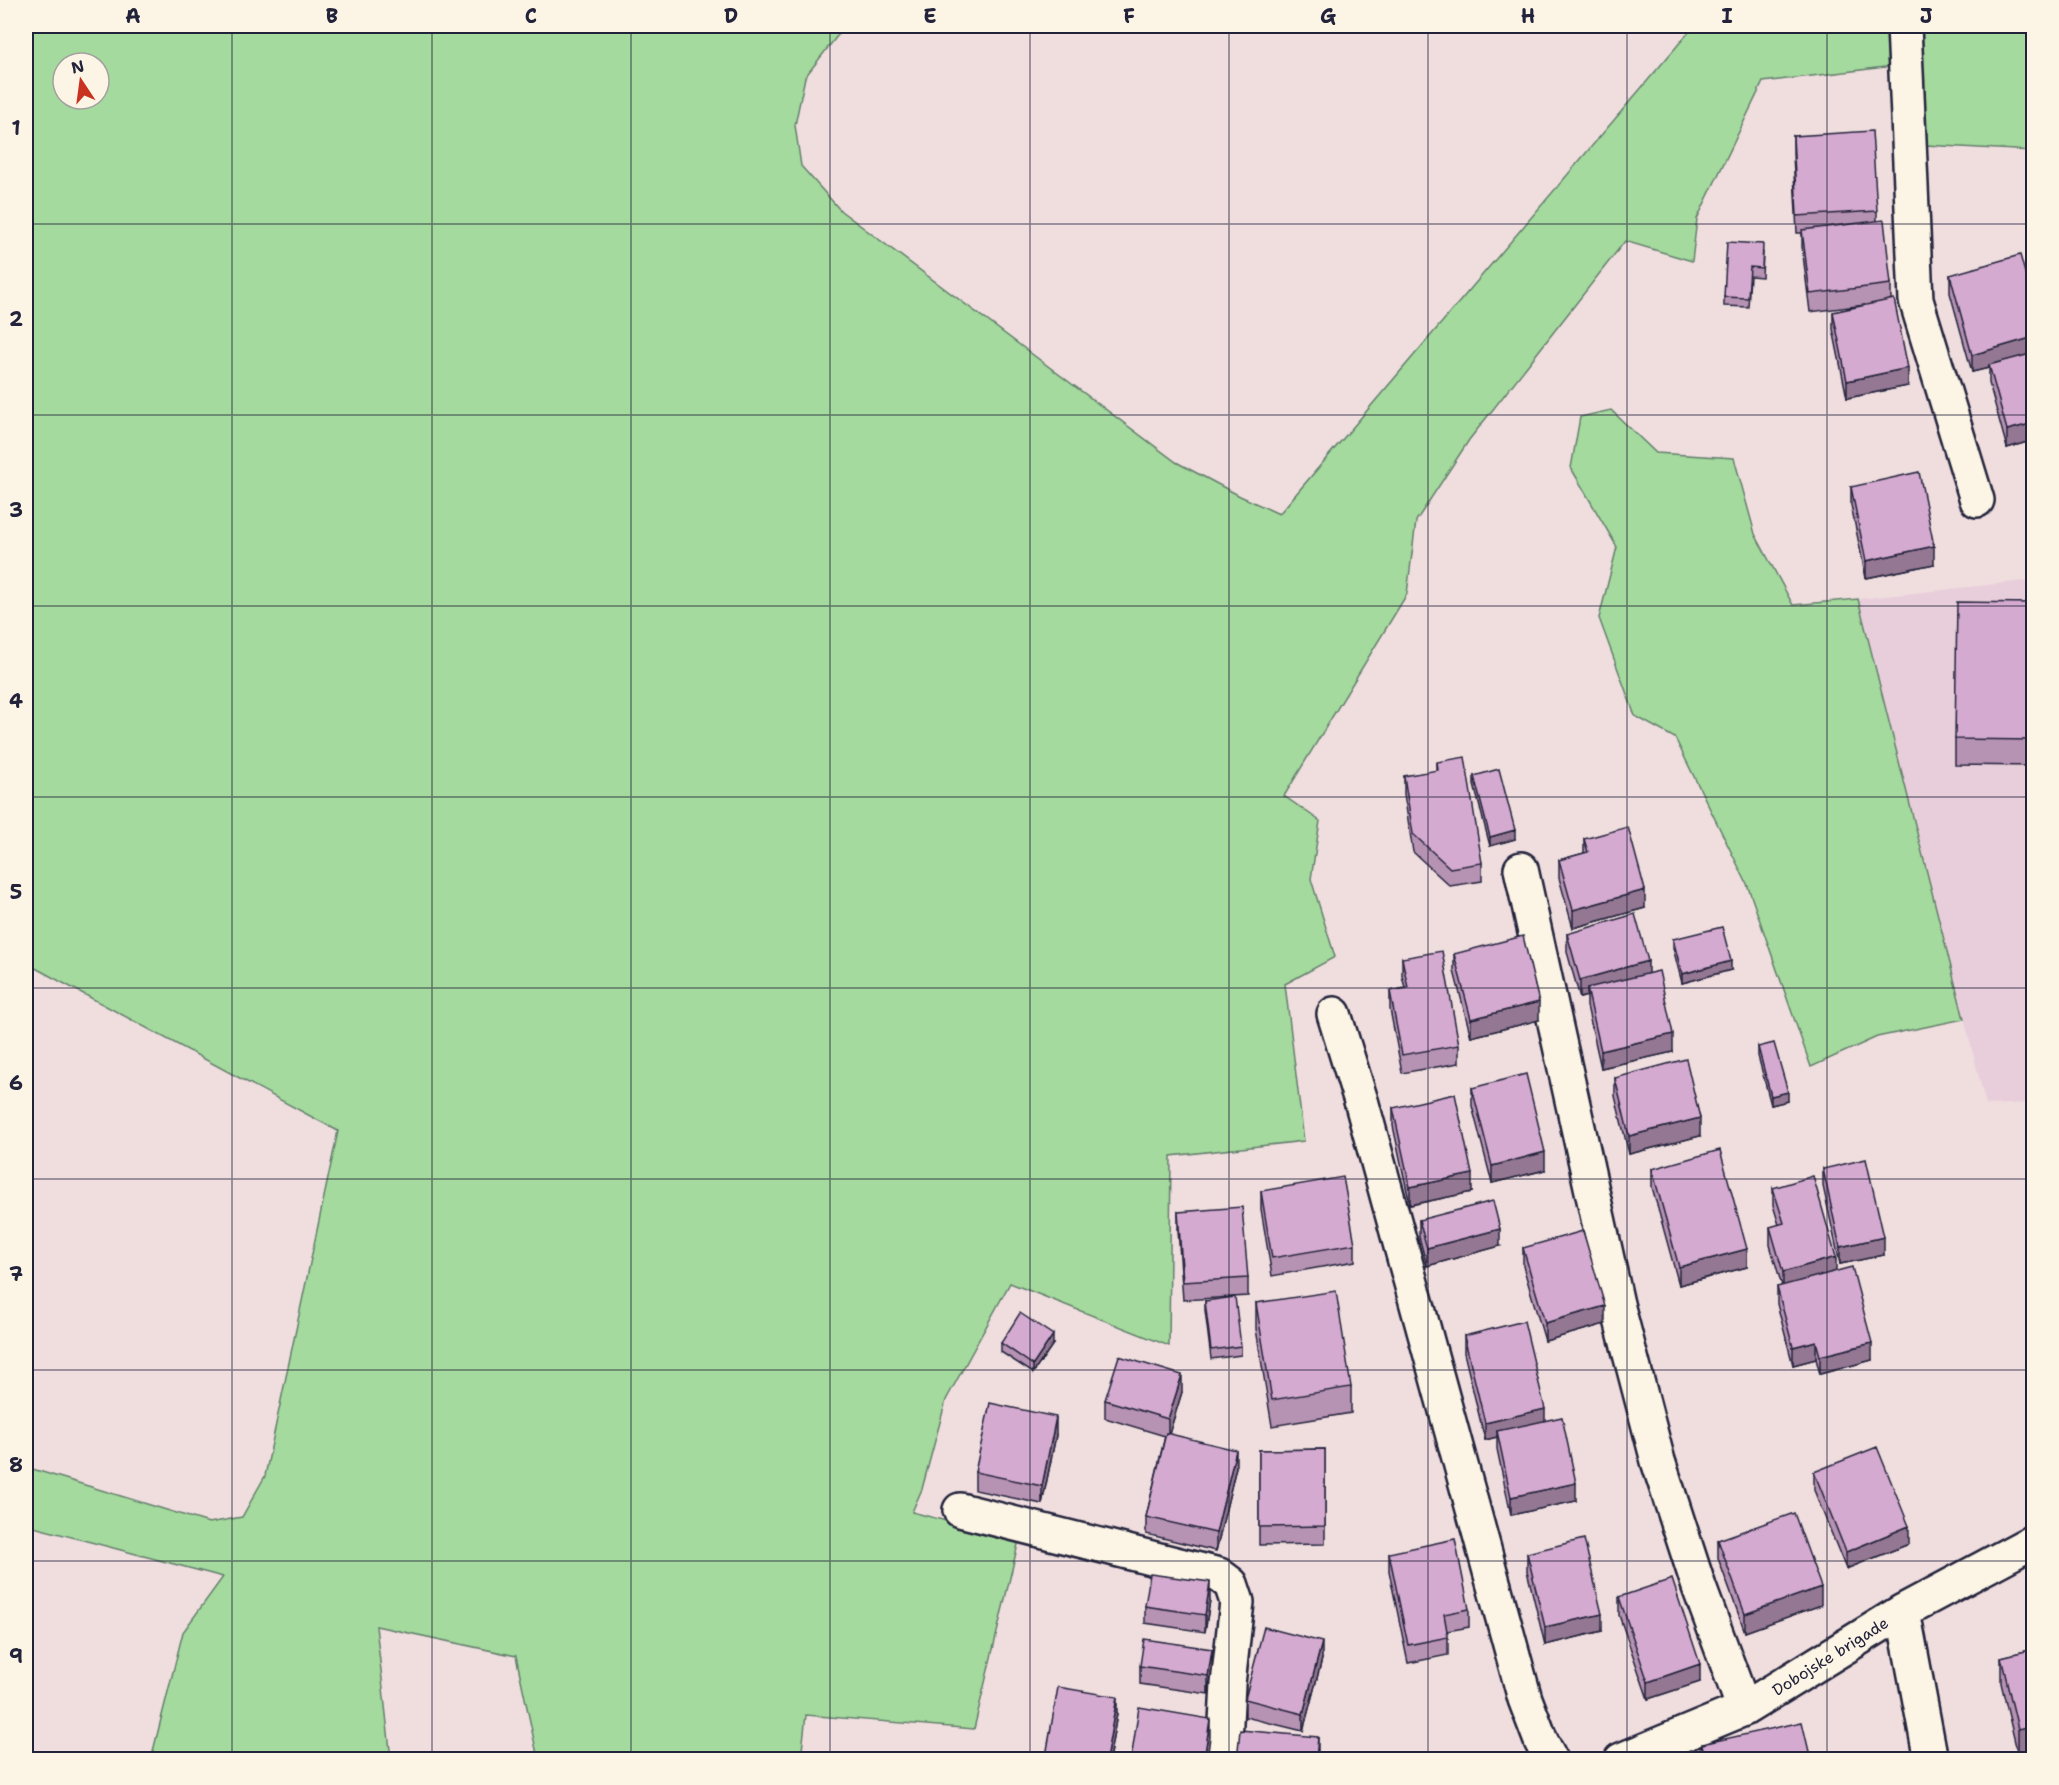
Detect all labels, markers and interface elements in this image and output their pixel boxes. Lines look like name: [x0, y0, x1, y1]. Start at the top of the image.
text: A: [125, 3, 141, 29]
text: B: [326, 3, 338, 29]
text: C: [525, 3, 537, 29]
text: D: [724, 3, 738, 29]
text: E: [923, 3, 937, 29]
text: F: [1123, 3, 1135, 29]
text: G: [1320, 3, 1336, 29]
text: H: [1521, 3, 1535, 29]
text: I: [1721, 3, 1733, 29]
text: J: [1920, 3, 1933, 29]
north arrow: [51, 51, 111, 111]
text: N: [69, 55, 86, 79]
text: 1: [11, 115, 21, 141]
text: 2: [9, 306, 23, 332]
text: 3: [9, 497, 23, 523]
text: 4: [9, 688, 23, 714]
text: 5: [10, 879, 22, 905]
text: 6: [9, 1070, 23, 1096]
text: 7: [9, 1261, 23, 1287]
text: 8: [9, 1452, 23, 1478]
street label: Dobojske brigade: [1768, 1612, 1892, 1701]
text: 9: [9, 1643, 23, 1669]

